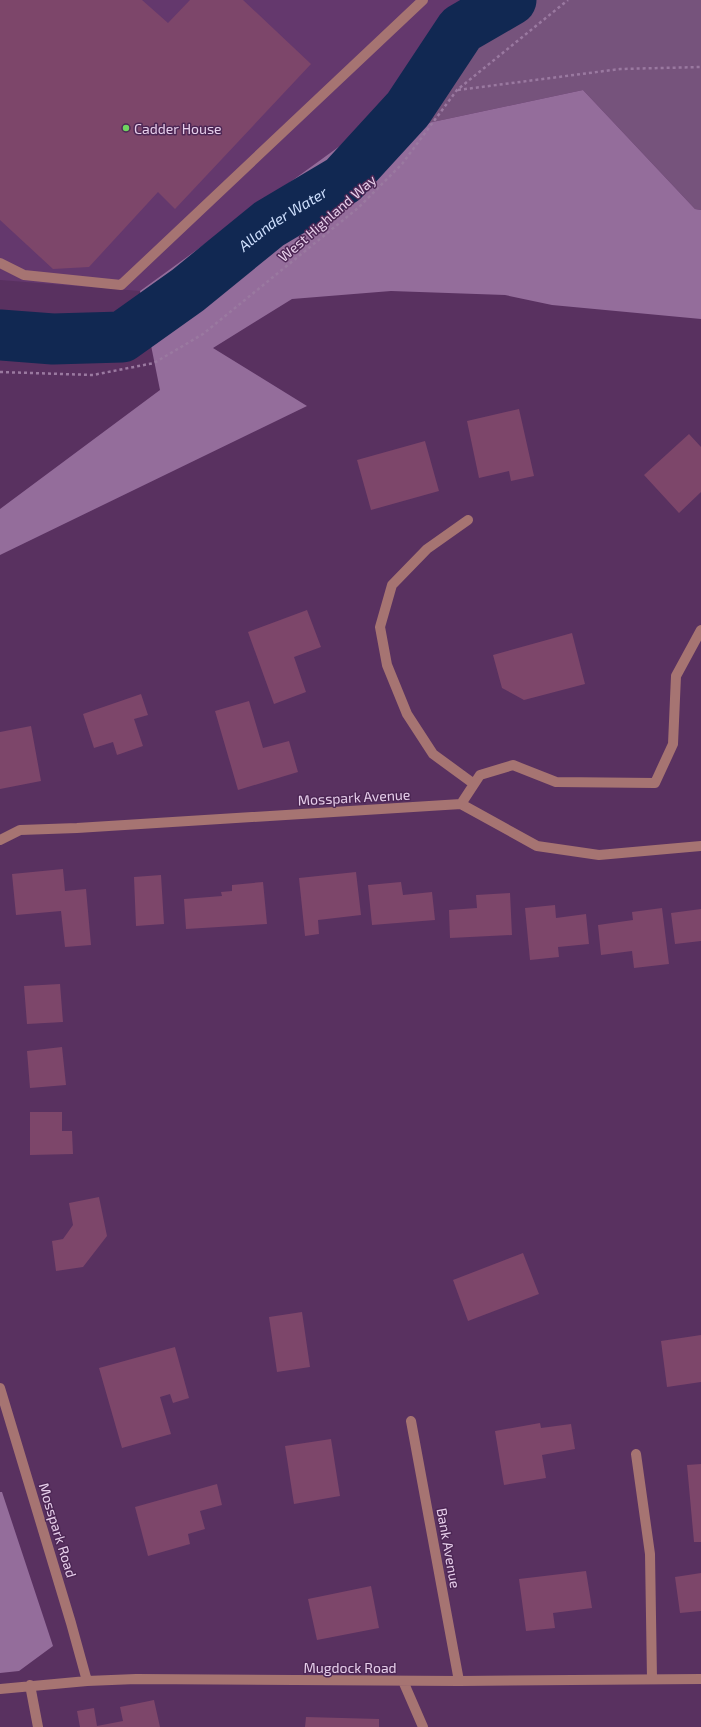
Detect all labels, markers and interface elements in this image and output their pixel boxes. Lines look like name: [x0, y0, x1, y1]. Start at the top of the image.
place label: Cadder House: [134, 120, 222, 137]
marker: Cadder House: [121, 123, 131, 133]
street label: West Highland Way: [275, 171, 380, 265]
water label: Allander Water: [234, 182, 331, 255]
street label: Mosspark Avenue: [297, 786, 411, 808]
street label: Mosspark Road: [36, 1481, 80, 1579]
street label: Bank Avenue: [434, 1507, 464, 1589]
street label: Mugdock Road: [303, 1659, 397, 1676]

